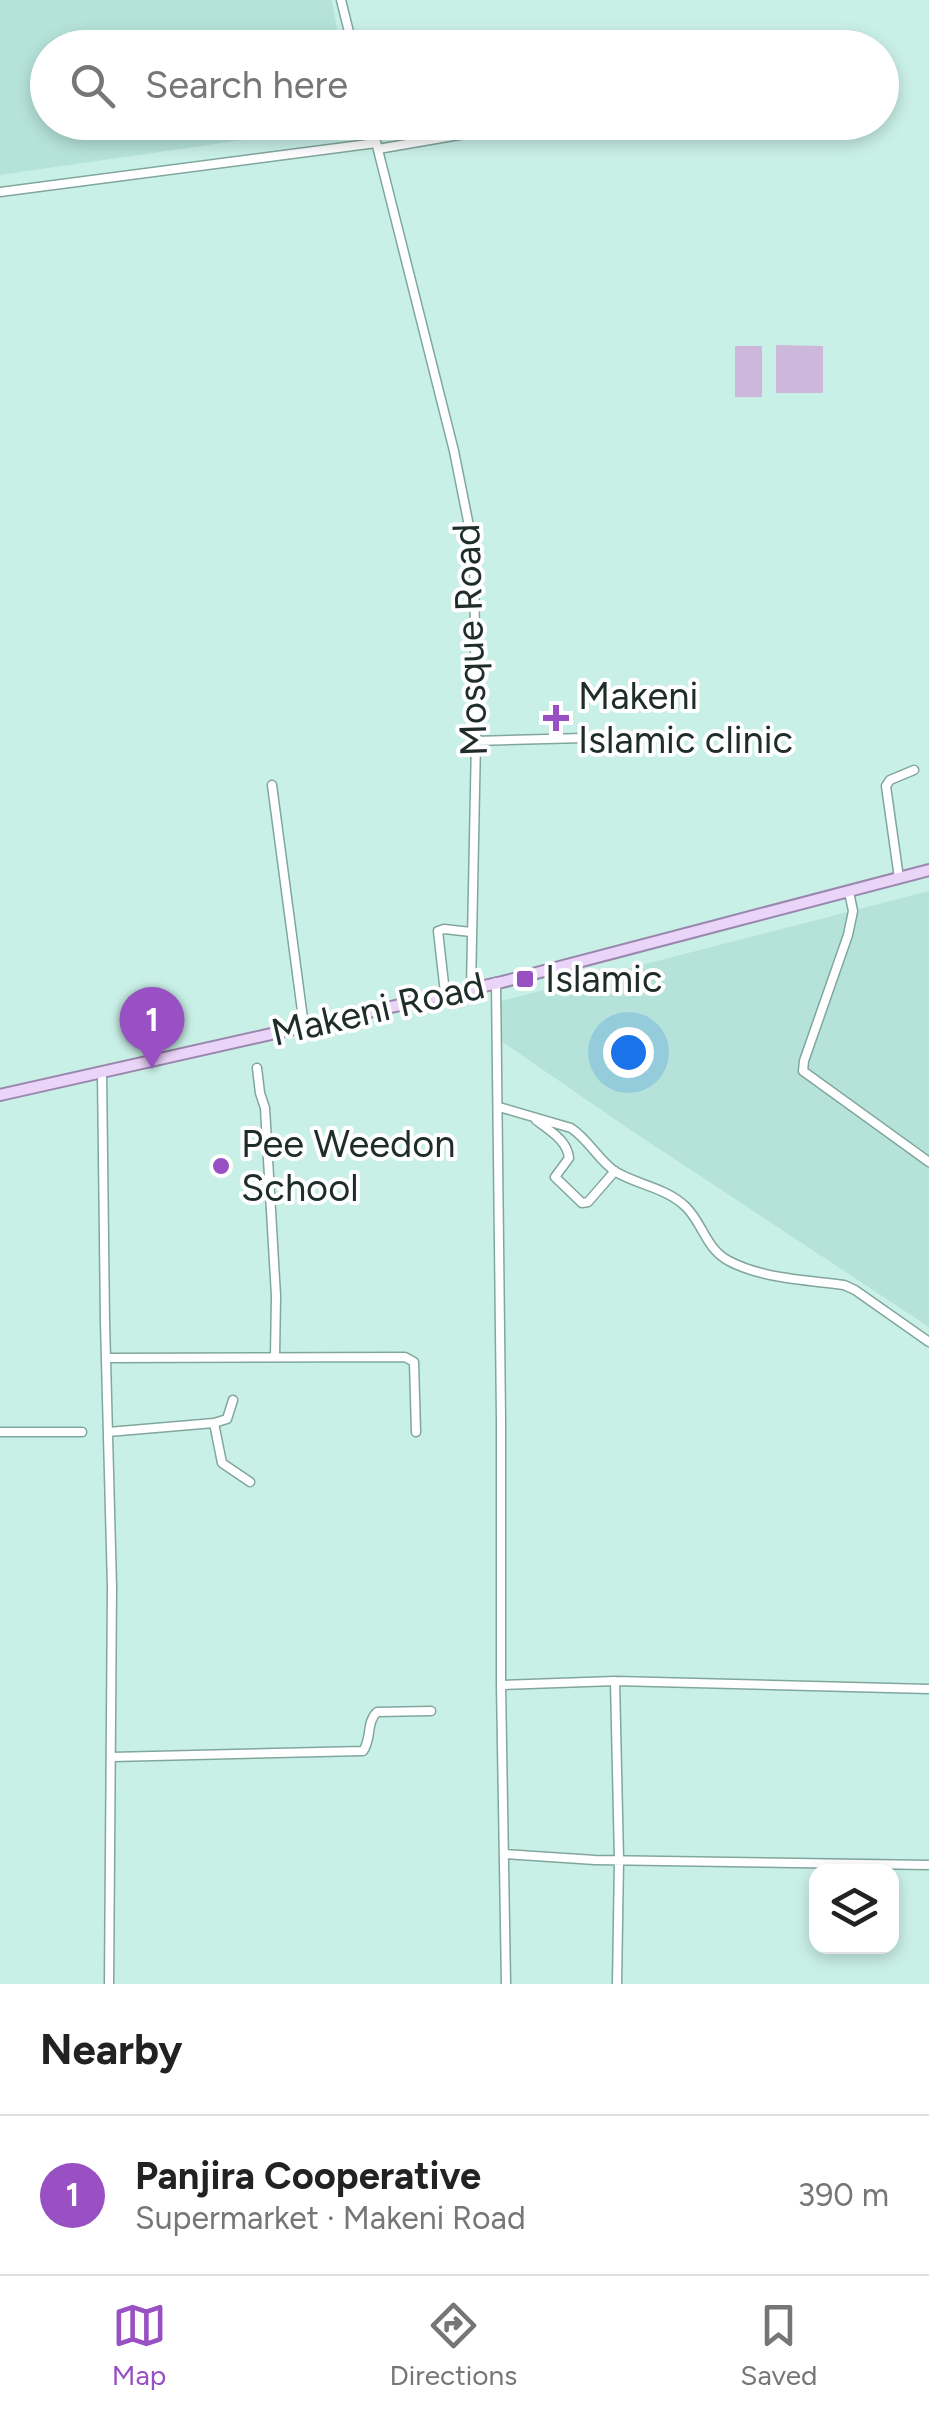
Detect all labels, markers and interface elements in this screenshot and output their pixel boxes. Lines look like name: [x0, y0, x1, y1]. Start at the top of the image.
search box: [30, 30, 899, 140]
icon: search: [65, 58, 120, 113]
text: Search here: [145, 62, 348, 108]
street label: Mosque Road: [443, 523, 497, 757]
place label: Makeni Islamic clinic: [578, 673, 793, 763]
marker: Makeni Islamic clinic: [543, 705, 569, 731]
place label: Islamic: [545, 956, 662, 1002]
street label: Makeni Road: [267, 962, 489, 1056]
marker: Islamic: [514, 968, 536, 990]
pin: 1: [120, 986, 184, 1069]
your location: [603, 1027, 654, 1078]
place label: Pee Weedon School: [241, 1121, 455, 1211]
marker: Pee Weedon School: [210, 1155, 232, 1177]
map controls: [809, 1864, 899, 1954]
button: layers: [809, 1864, 899, 1954]
text: Nearby: [40, 2024, 182, 2075]
text: Panjira Cooperative: [135, 2153, 481, 2199]
text: 1: [66, 2176, 79, 2214]
text: 390 m: [798, 2176, 889, 2214]
text: Supermarket · Makeni Road: [135, 2199, 526, 2237]
tab: Map: [112, 2298, 167, 2392]
tab: Directions: [390, 2298, 517, 2392]
tab: Saved: [740, 2298, 817, 2392]

